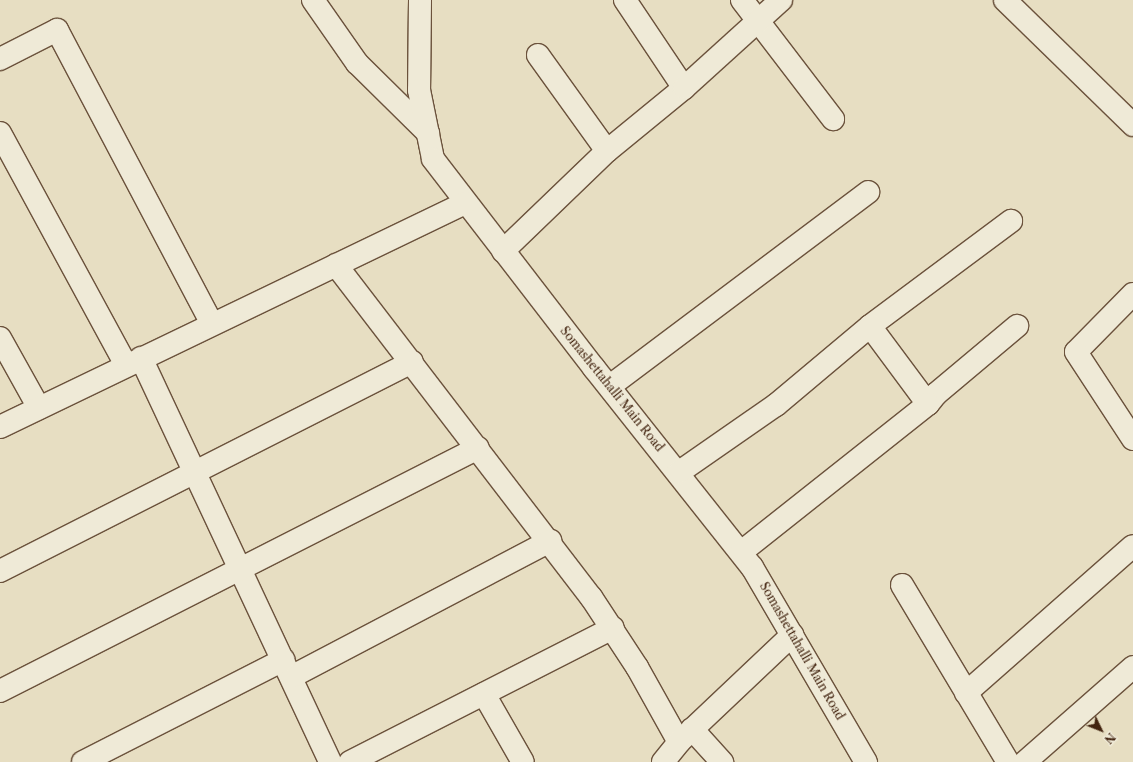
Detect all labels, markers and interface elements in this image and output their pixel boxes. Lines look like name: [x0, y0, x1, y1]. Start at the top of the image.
street label: Somashettahalli Main Road: [557, 324, 667, 454]
street label: Somashettahalli Main Road: [757, 580, 847, 722]
north arrow: [1081, 710, 1121, 750]
text: N: [1101, 730, 1118, 746]

